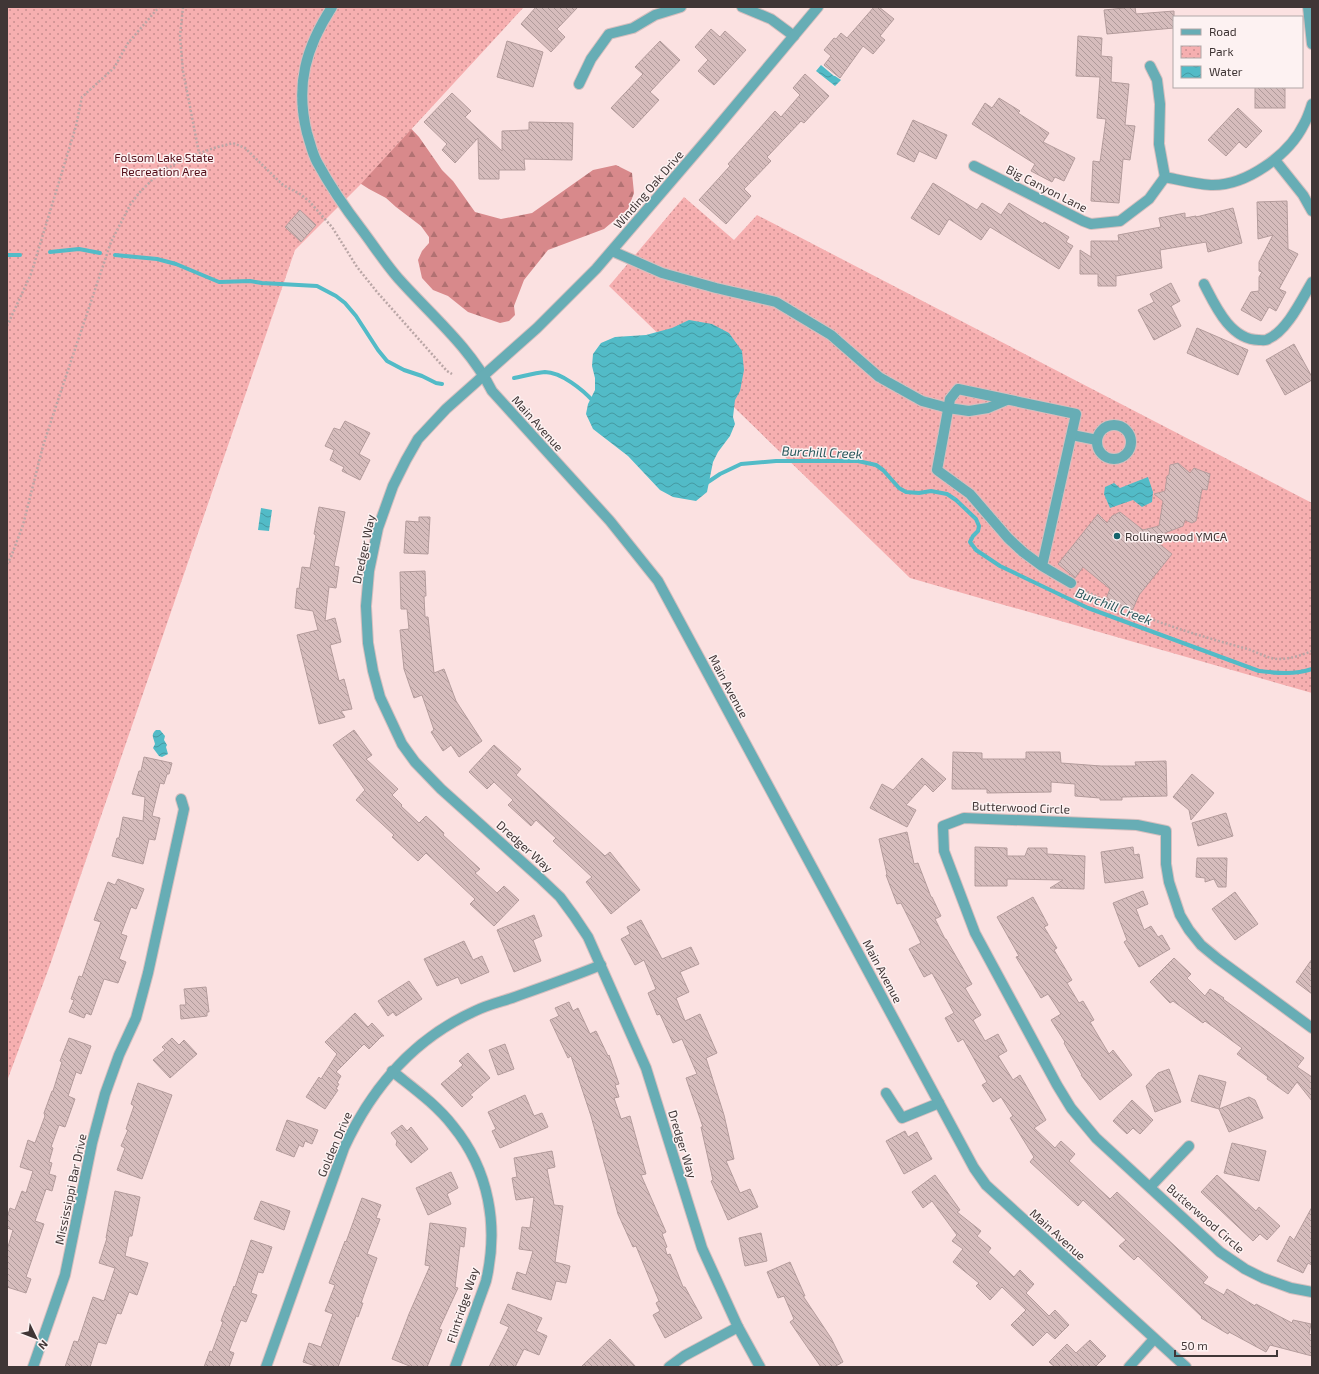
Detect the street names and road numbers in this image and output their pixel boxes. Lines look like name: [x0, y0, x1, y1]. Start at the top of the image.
street label: Winding Oak Drive: [610, 147, 686, 231]
street label: Big Canyon Lane: [1004, 162, 1090, 214]
street label: Main Avenue: [509, 392, 567, 454]
street label: Dredger Way: [349, 513, 377, 585]
street label: Main Avenue: [706, 652, 752, 720]
street label: Butterwood Circle: [972, 798, 1070, 816]
street label: Dredger Way: [494, 817, 556, 875]
street label: Main Avenue: [860, 937, 906, 1005]
street label: Dredger Way: [666, 1108, 700, 1180]
street label: Golden Drive: [314, 1109, 354, 1179]
street label: Mississippi Bar Drive: [51, 1132, 89, 1246]
street label: Butterwood Circle: [1164, 1181, 1248, 1255]
street label: Main Avenue: [1027, 1205, 1089, 1263]
street label: Flintridge Way: [443, 1265, 481, 1345]

